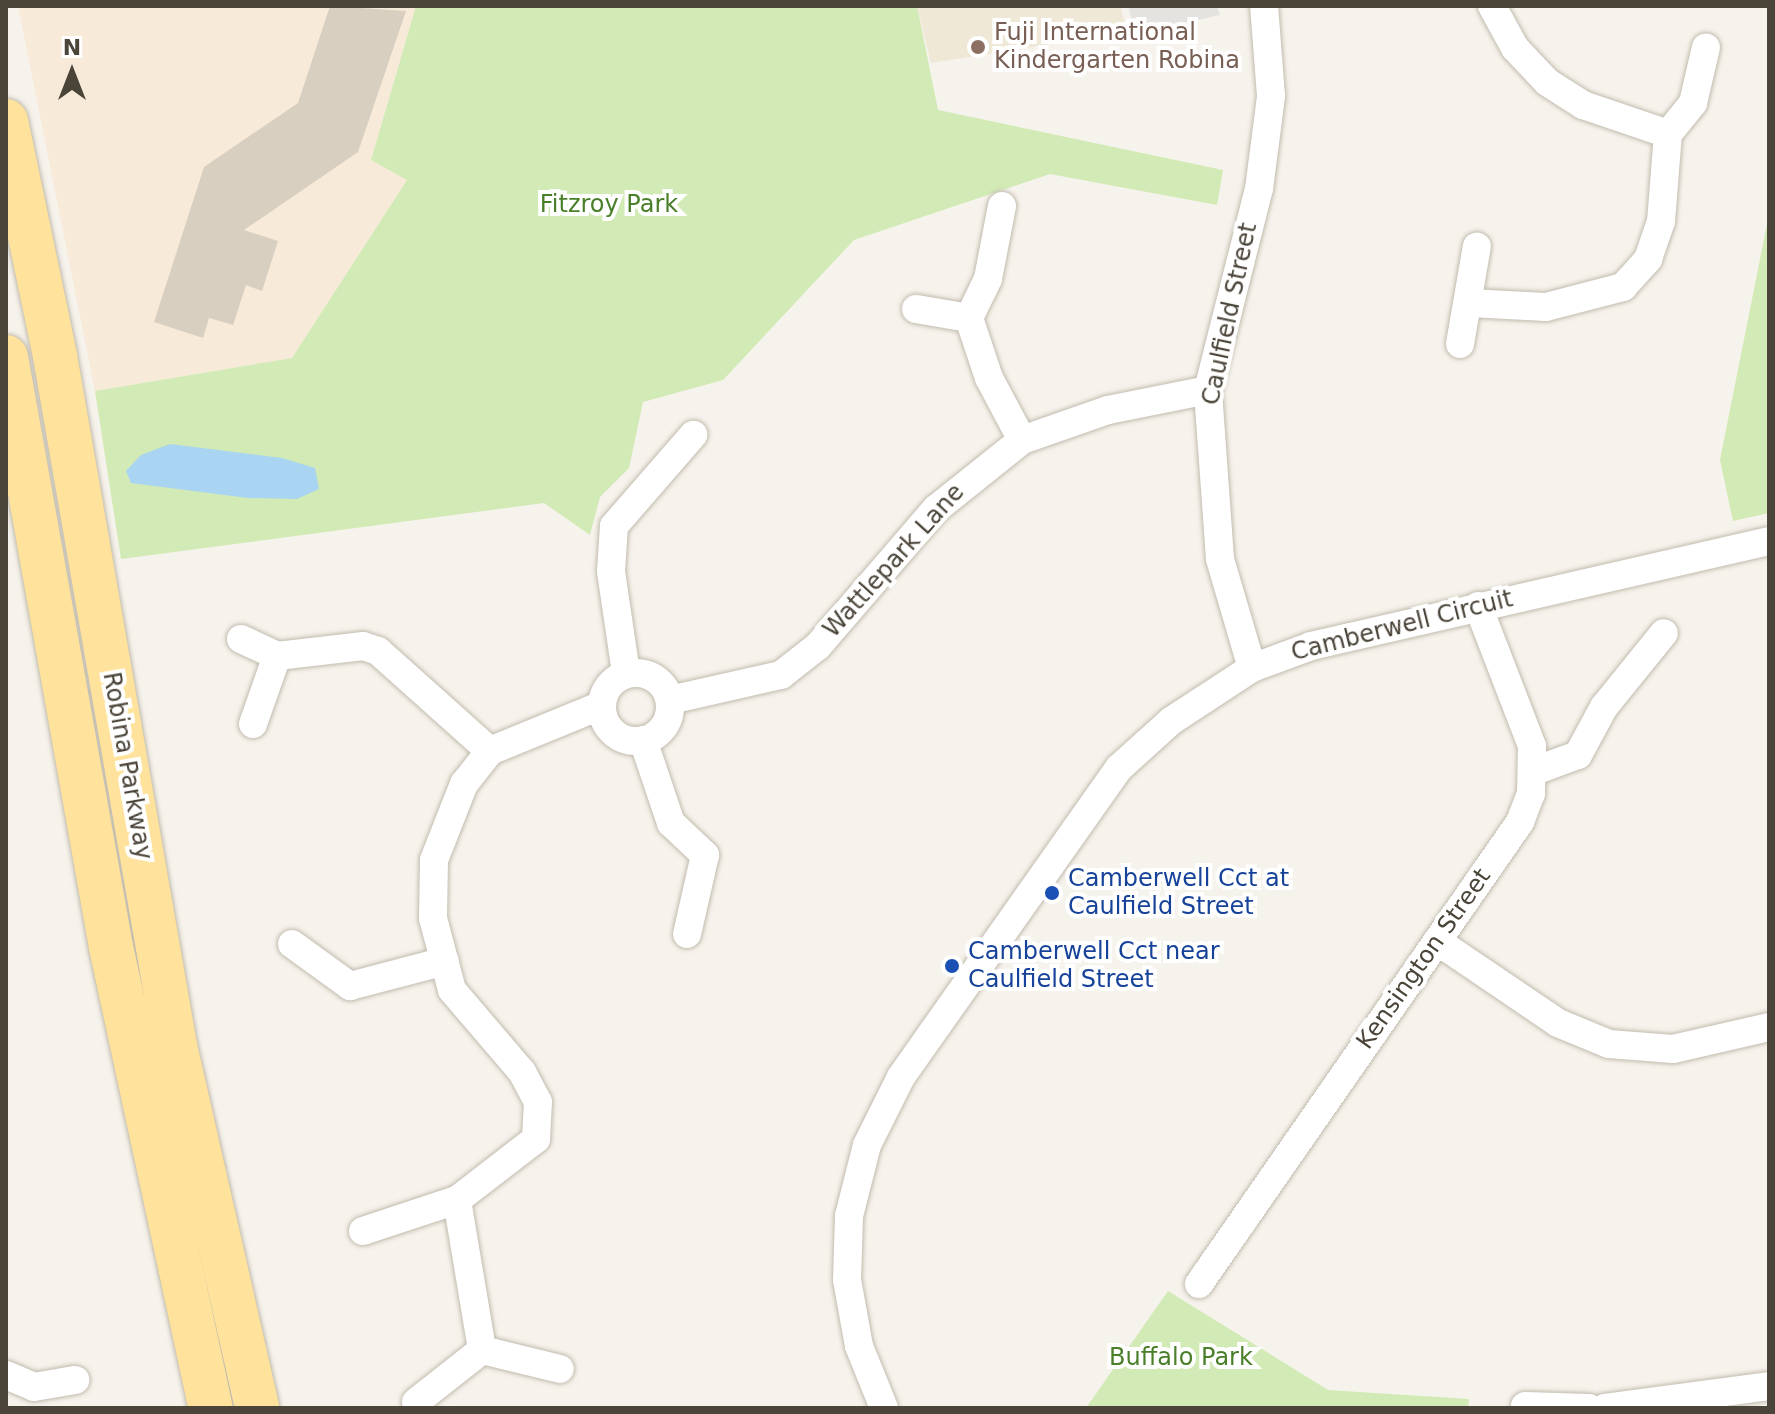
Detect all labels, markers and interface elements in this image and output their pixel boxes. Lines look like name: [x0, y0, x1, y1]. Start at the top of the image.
place label: Fuji International Kindergarten Robina: [994, 19, 1240, 75]
north arrow: [32, 32, 112, 112]
text: N: [63, 35, 81, 60]
marker: Fuji International Kindergarten Robina: [969, 38, 987, 56]
park label: Fitzroy Park: [540, 191, 678, 219]
street label: Caulfield Street: [1197, 220, 1263, 408]
street label: Wattlepark Lane: [818, 478, 970, 644]
street label: Camberwell Circuit: [1288, 585, 1516, 667]
street label: Robina Parkway: [96, 670, 158, 862]
street label: Kensington Street: [1351, 863, 1497, 1055]
place label: Camberwell Cct at Caulfield Street: [1068, 865, 1289, 921]
marker: Camberwell Cct at Caulfield Street: [1043, 884, 1061, 902]
place label: Camberwell Cct near Caulfield Street: [968, 938, 1220, 994]
marker: Camberwell Cct near Caulfield Street: [943, 957, 961, 975]
park label: Buffalo Park: [1109, 1344, 1253, 1372]

